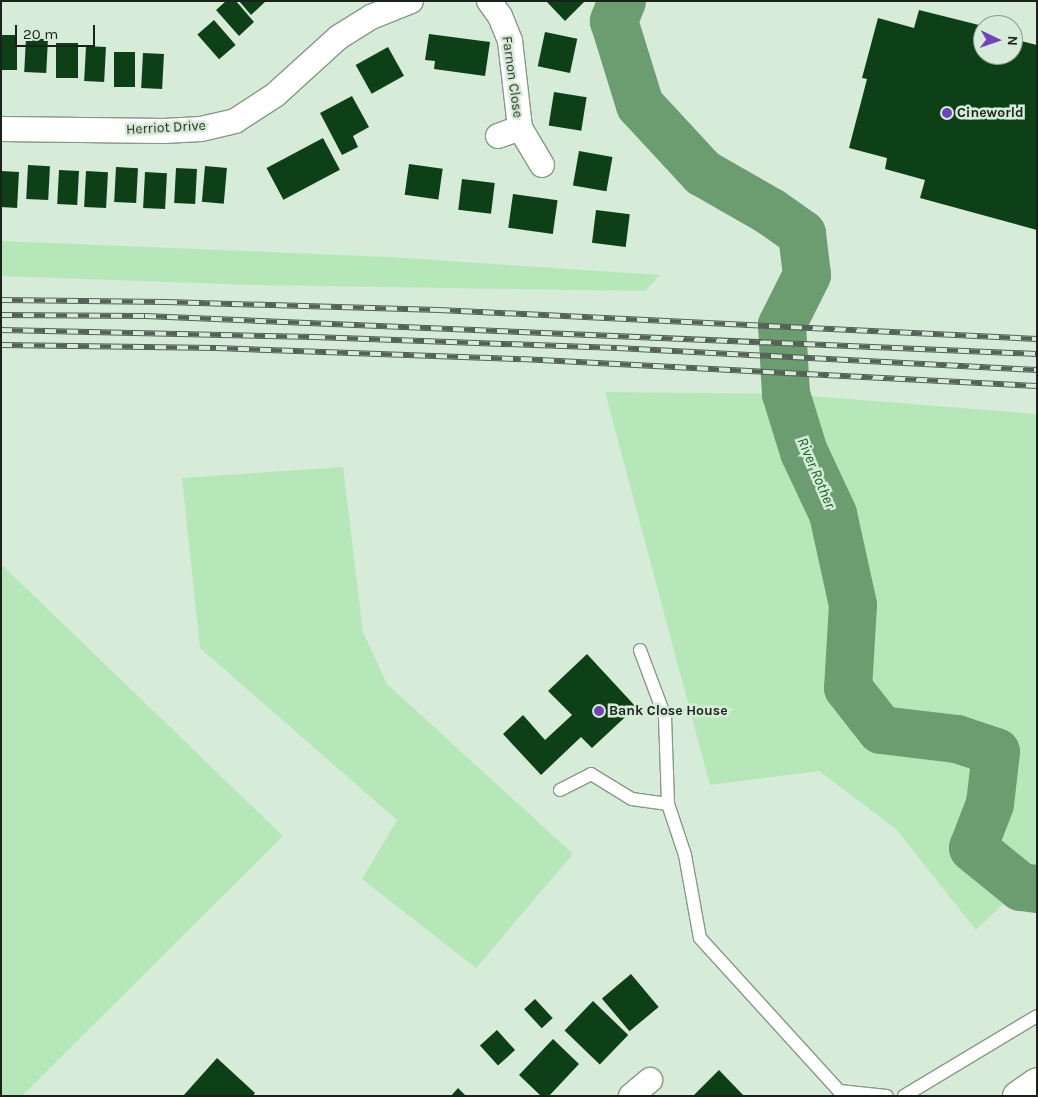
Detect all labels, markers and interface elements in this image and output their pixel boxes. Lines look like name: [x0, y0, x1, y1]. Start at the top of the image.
scale bar: [18, 15, 98, 47]
north arrow: [973, 15, 1023, 65]
text: 20 m: [23, 25, 58, 43]
street label: Farnon Close: [498, 35, 526, 119]
text: N: [1004, 35, 1021, 46]
place label: Cineworld: [957, 105, 1023, 121]
marker: Cineworld: [941, 107, 953, 119]
street label: Herriot Drive: [126, 118, 206, 138]
water label: River Rother: [793, 435, 839, 511]
place label: Bank Close House: [609, 703, 728, 719]
marker: Bank Close House: [593, 705, 605, 717]

